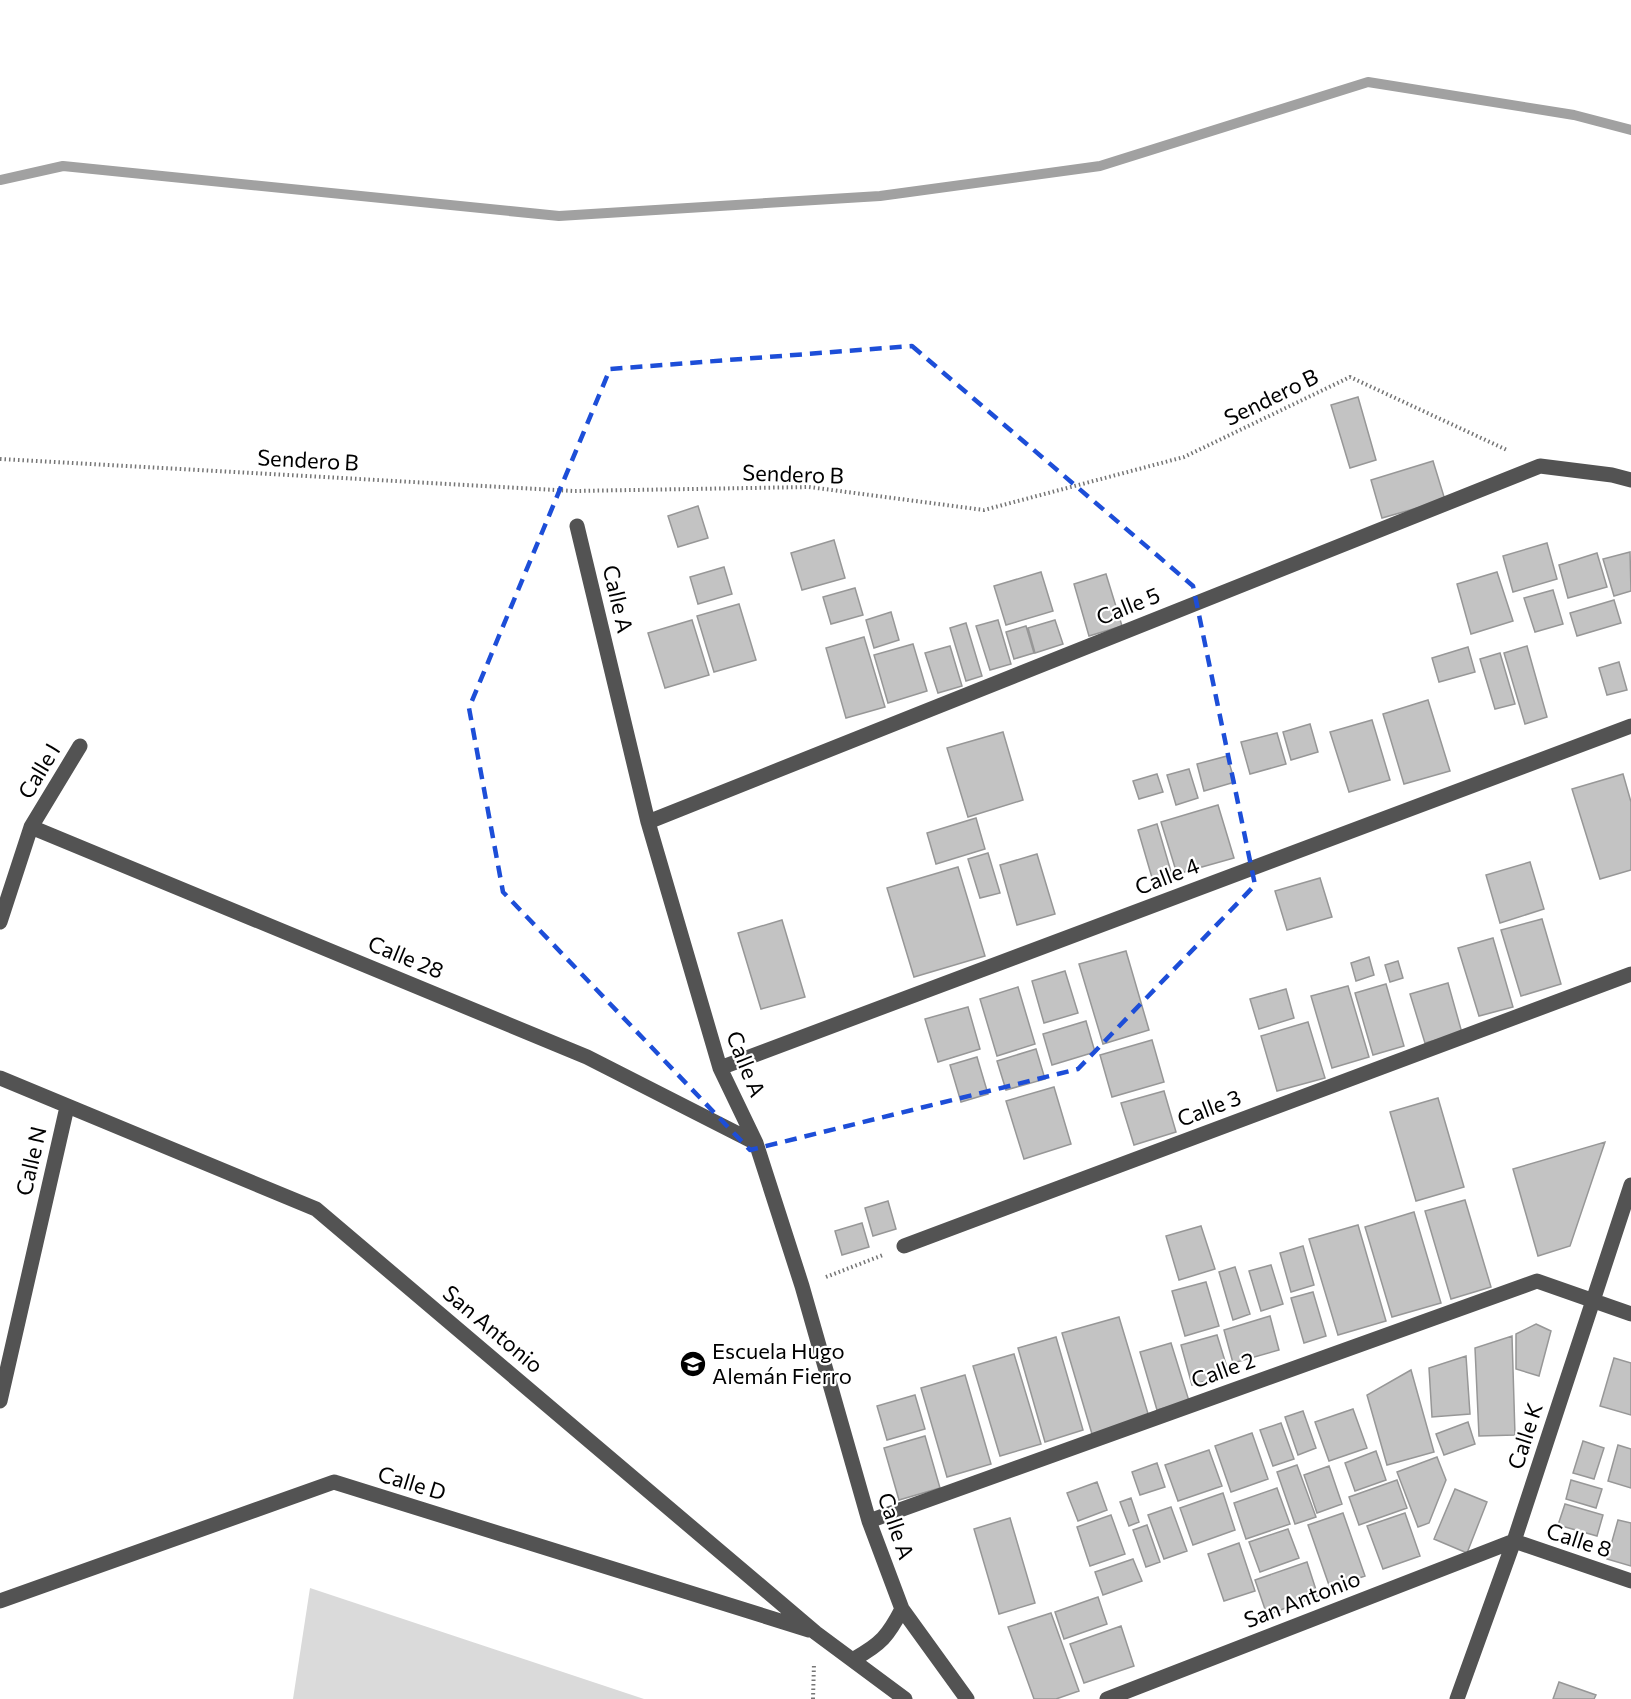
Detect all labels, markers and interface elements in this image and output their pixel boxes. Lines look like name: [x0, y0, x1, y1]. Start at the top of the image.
street label: Sendero B: [1219, 362, 1322, 431]
street label: Sendero B: [257, 443, 359, 476]
street label: Sendero B: [742, 458, 844, 489]
street label: Calle A: [598, 562, 639, 635]
street label: Calle 5: [1092, 581, 1164, 630]
street label: Calle I: [12, 738, 66, 803]
street label: Calle 4: [1131, 851, 1203, 900]
street label: Calle 28: [364, 929, 448, 984]
street label: Calle A: [721, 1027, 772, 1101]
street label: Calle 3: [1173, 1083, 1245, 1132]
street label: Calle N: [9, 1124, 52, 1198]
street label: San Antonio: [438, 1279, 549, 1378]
place label: Escuela Hugo Alemán Fierro: [712, 1337, 852, 1389]
street label: Calle 2: [1187, 1346, 1258, 1393]
school or university icon: Escuela Hugo Alemán Fierro: [678, 1349, 708, 1379]
street label: Calle K: [1501, 1399, 1548, 1473]
street label: Calle D: [375, 1459, 449, 1506]
street label: Calle A: [873, 1489, 920, 1563]
street label: Calle 8: [1543, 1516, 1615, 1563]
street label: San Antonio: [1240, 1564, 1364, 1633]

